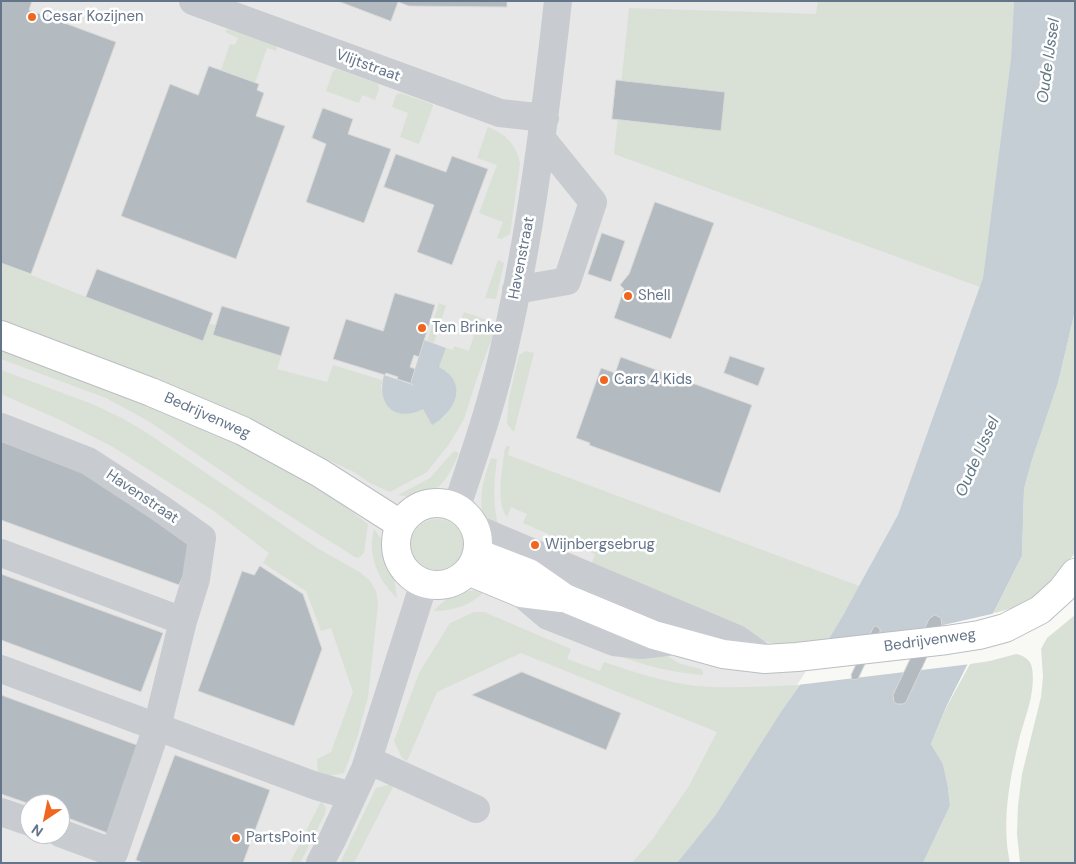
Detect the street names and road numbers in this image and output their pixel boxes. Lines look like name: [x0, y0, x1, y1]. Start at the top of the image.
street label: Vlijtstraat: [333, 46, 403, 86]
street label: Havenstraat: [505, 215, 539, 301]
street label: Bedrijvenweg: [161, 389, 253, 443]
street label: Havenstraat: [102, 466, 182, 528]
street label: Bedrijvenweg: [883, 626, 977, 656]

